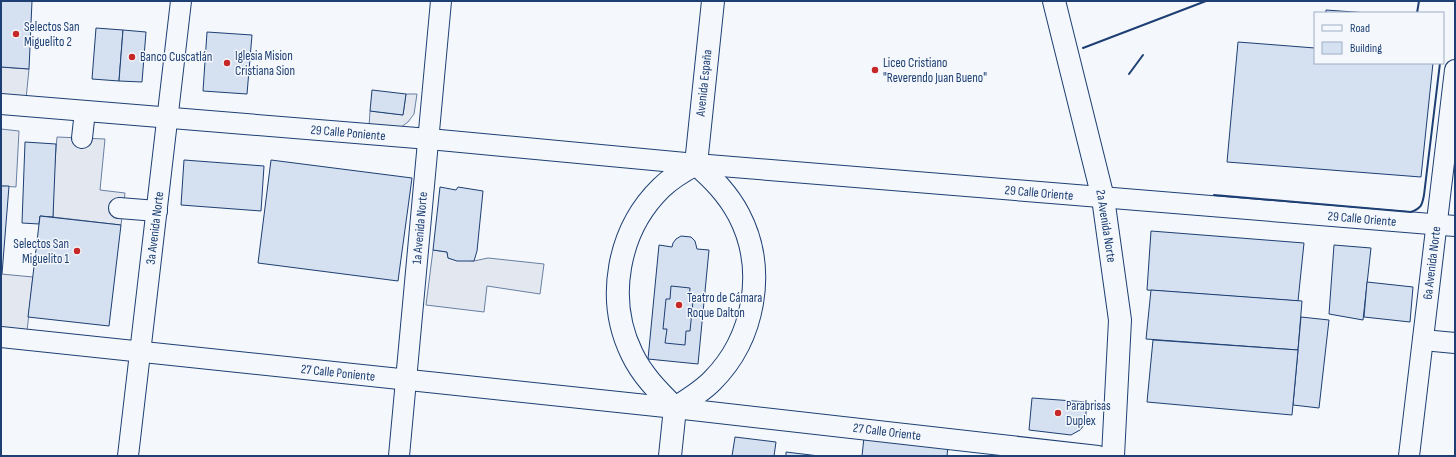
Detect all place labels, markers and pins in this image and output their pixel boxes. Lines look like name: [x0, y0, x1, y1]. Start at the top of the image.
place label: Selectos San Miguelito 2: [24, 19, 80, 50]
marker: Selectos San Miguelito 2: [11, 29, 21, 39]
place label: Iglesia Mision Cristiana Sion: [235, 48, 295, 79]
place label: Banco Cuscatlán: [140, 49, 212, 65]
marker: Banco Cuscatlán: [127, 52, 137, 62]
place label: Liceo Cristiano "Reverendo Juan Bueno": [883, 55, 987, 86]
marker: Iglesia Mision Cristiana Sion: [222, 58, 232, 68]
marker: Liceo Cristiano "Reverendo Juan Bueno": [870, 65, 880, 75]
place label: Selectos San Miguelito 1: [13, 236, 69, 267]
marker: Selectos San Miguelito 1: [72, 246, 82, 256]
place label: Teatro de Cámara Roque Dalton: [687, 290, 762, 321]
marker: Teatro de Cámara Roque Dalton: [674, 300, 684, 310]
place label: Parabrisas Duplex: [1066, 398, 1111, 429]
marker: Parabrisas Duplex: [1053, 408, 1063, 418]

